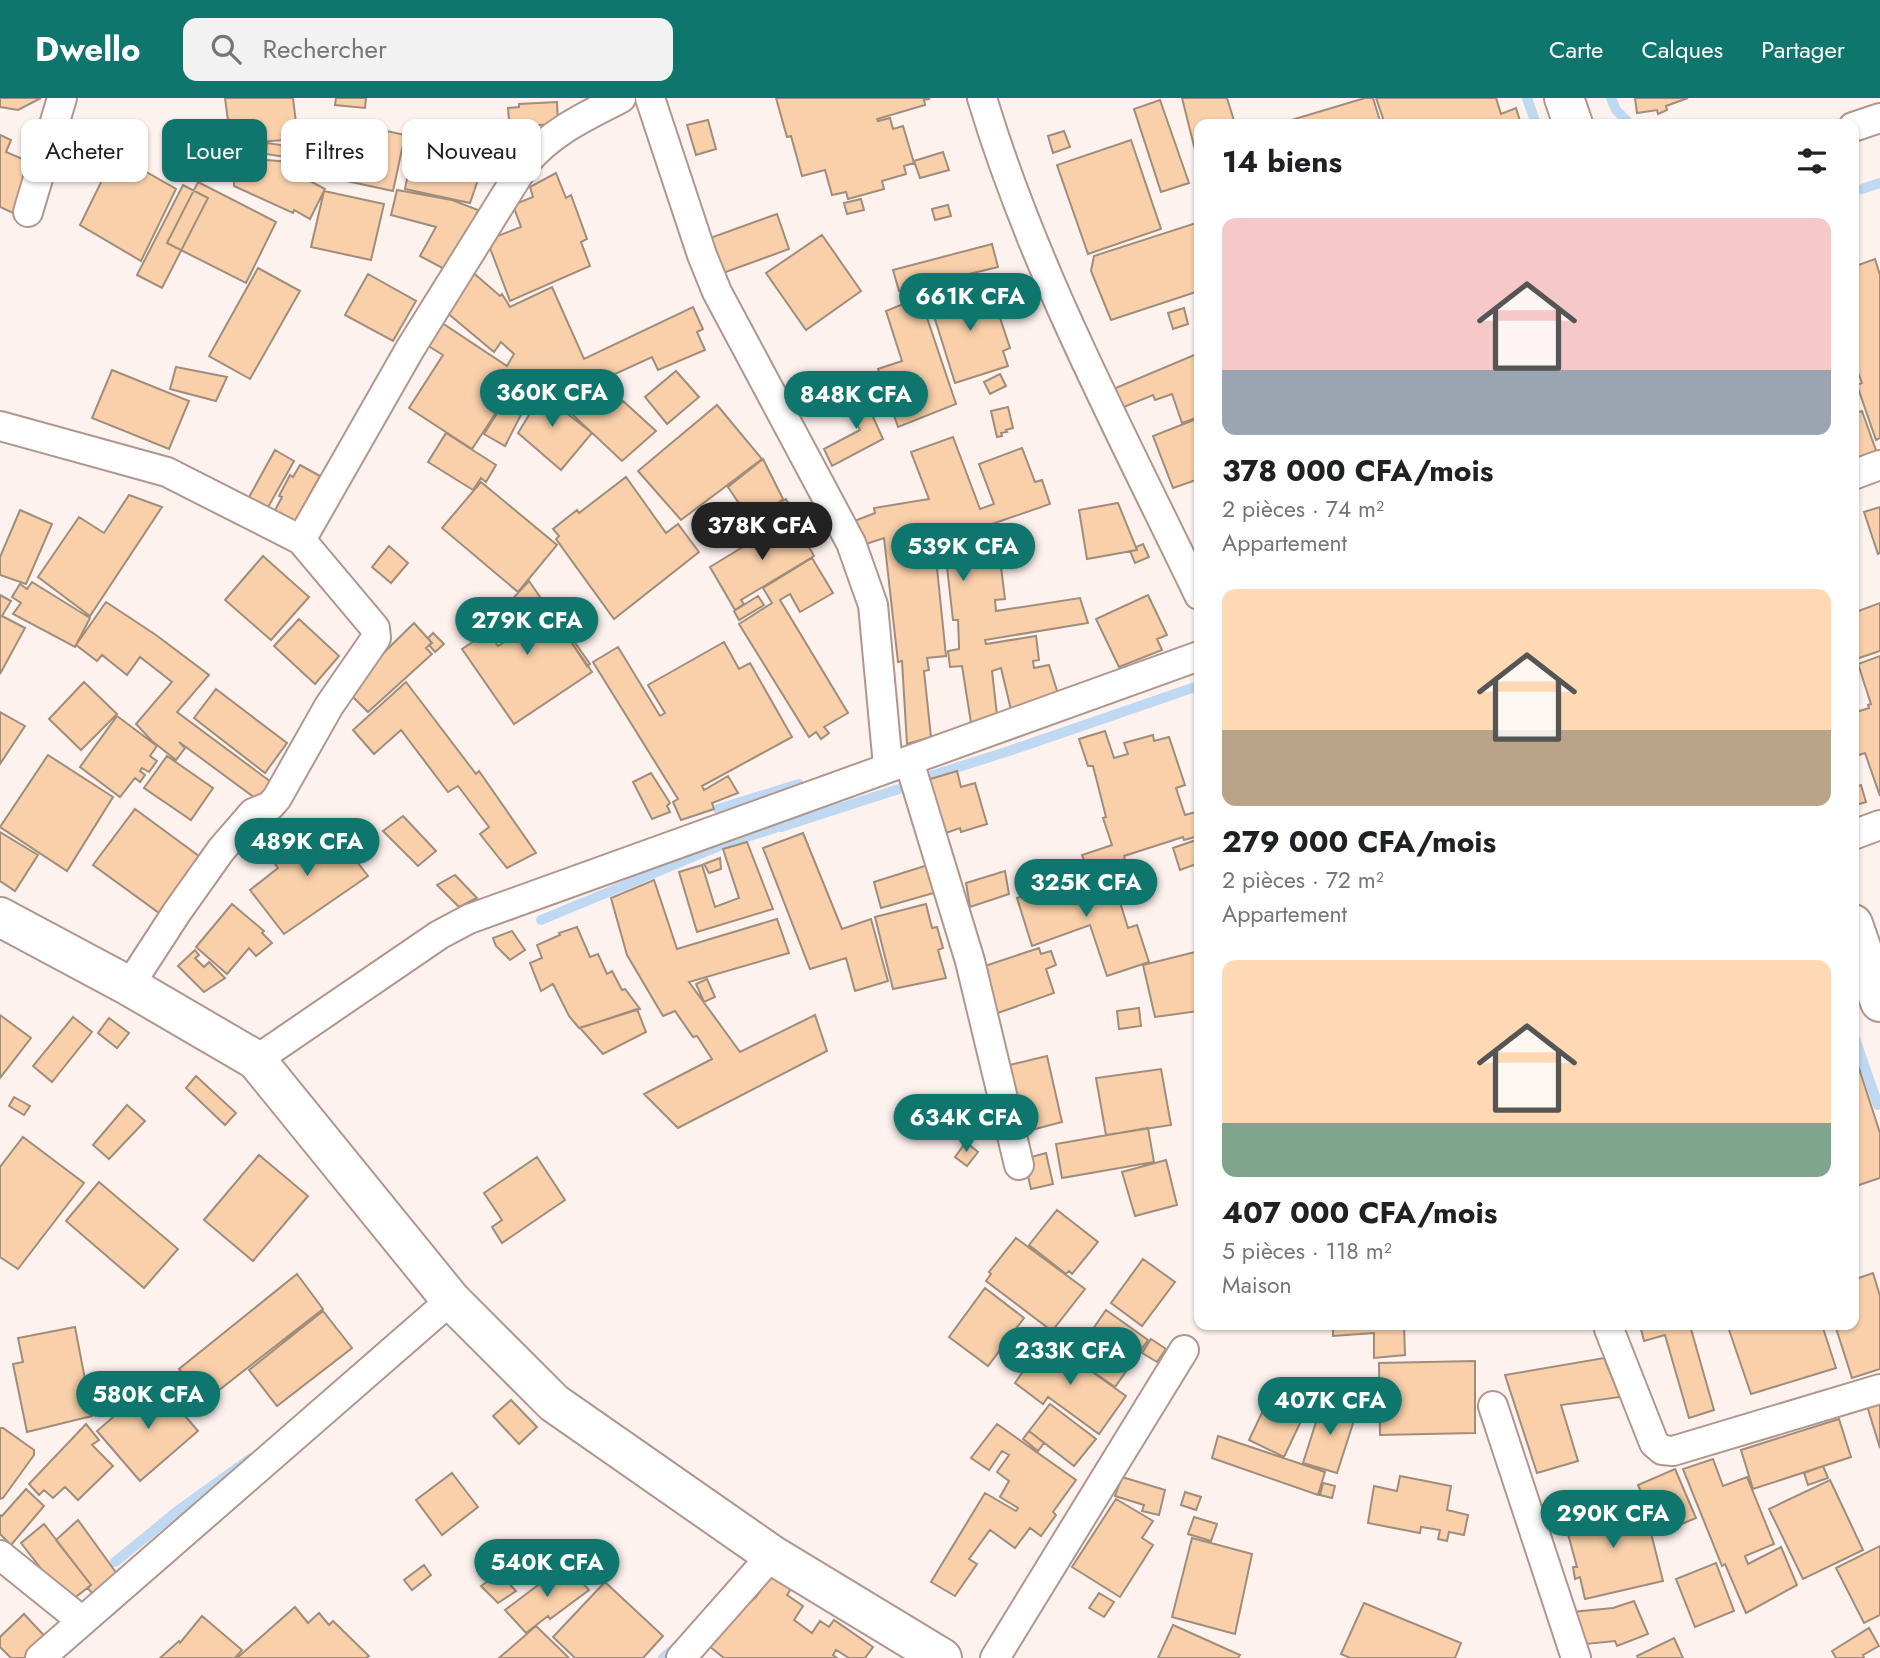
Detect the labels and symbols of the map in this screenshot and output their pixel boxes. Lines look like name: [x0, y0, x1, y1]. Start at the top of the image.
pin: 661K CFA: [898, 274, 1042, 333]
pin: 360K CFA: [480, 370, 624, 429]
pin: 848K CFA: [784, 372, 928, 431]
pin: 378K CFA: [690, 503, 834, 562]
pin: 539K CFA: [891, 524, 1035, 583]
pin: 279K CFA: [455, 598, 599, 657]
pin: 489K CFA: [235, 818, 379, 878]
pin: 325K CFA: [1014, 860, 1158, 919]
pin: 634K CFA: [894, 1094, 1038, 1154]
pin: 233K CFA: [998, 1328, 1142, 1387]
pin: 580K CFA: [76, 1372, 220, 1431]
pin: 407K CFA: [1258, 1378, 1402, 1437]
pin: 290K CFA: [1541, 1490, 1685, 1550]
pin: 540K CFA: [475, 1540, 619, 1599]

